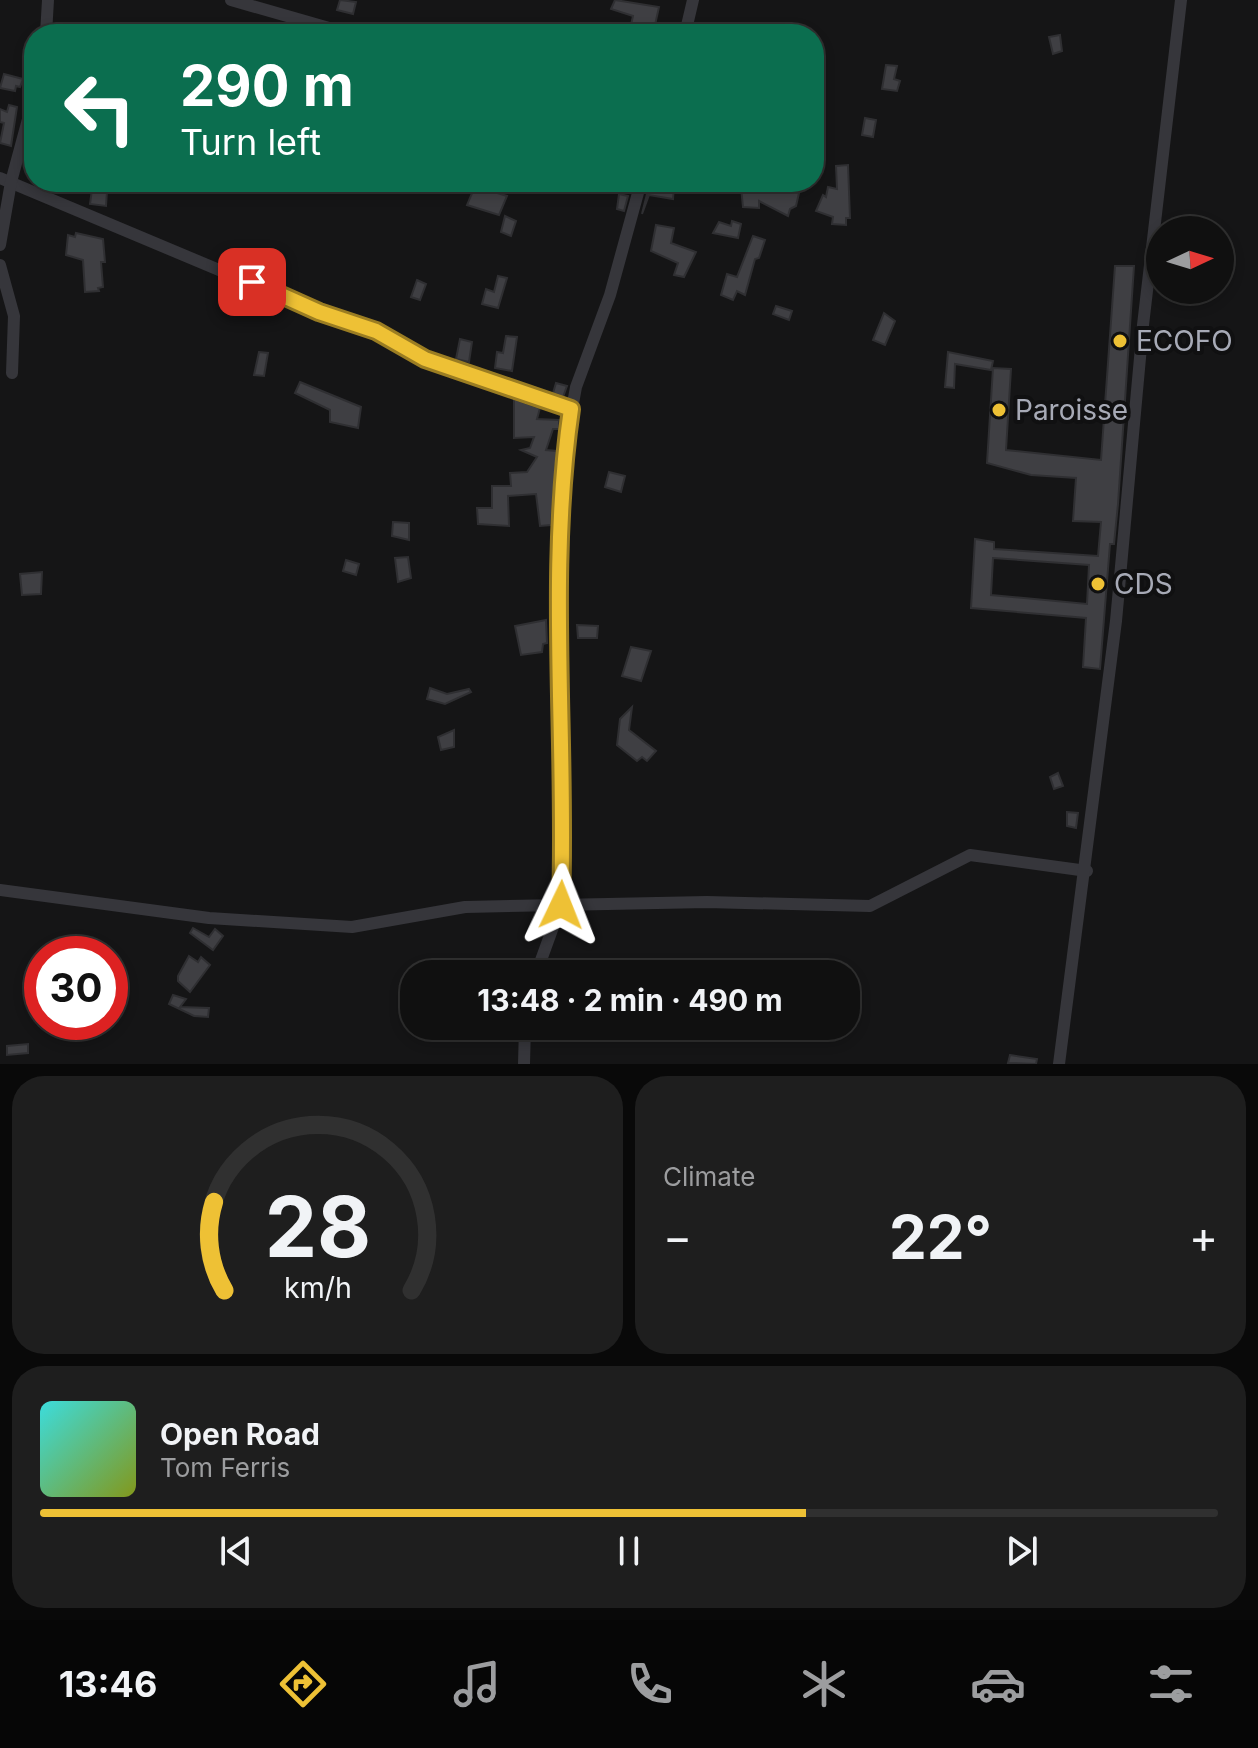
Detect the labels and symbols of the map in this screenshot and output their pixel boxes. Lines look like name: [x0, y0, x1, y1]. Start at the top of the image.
north arrow: [1146, 216, 1234, 304]
pin: [218, 248, 286, 316]
place label: ECOFO: [1136, 324, 1233, 358]
marker: ECOFO: [1111, 332, 1129, 350]
place label: Paroisse: [1015, 393, 1128, 427]
marker: Paroisse: [990, 401, 1008, 419]
place label: CDS: [1114, 567, 1173, 601]
marker: CDS: [1089, 575, 1107, 593]
position arrow: [519, 863, 603, 947]
speed limit sign: 30: [24, 936, 128, 1040]

